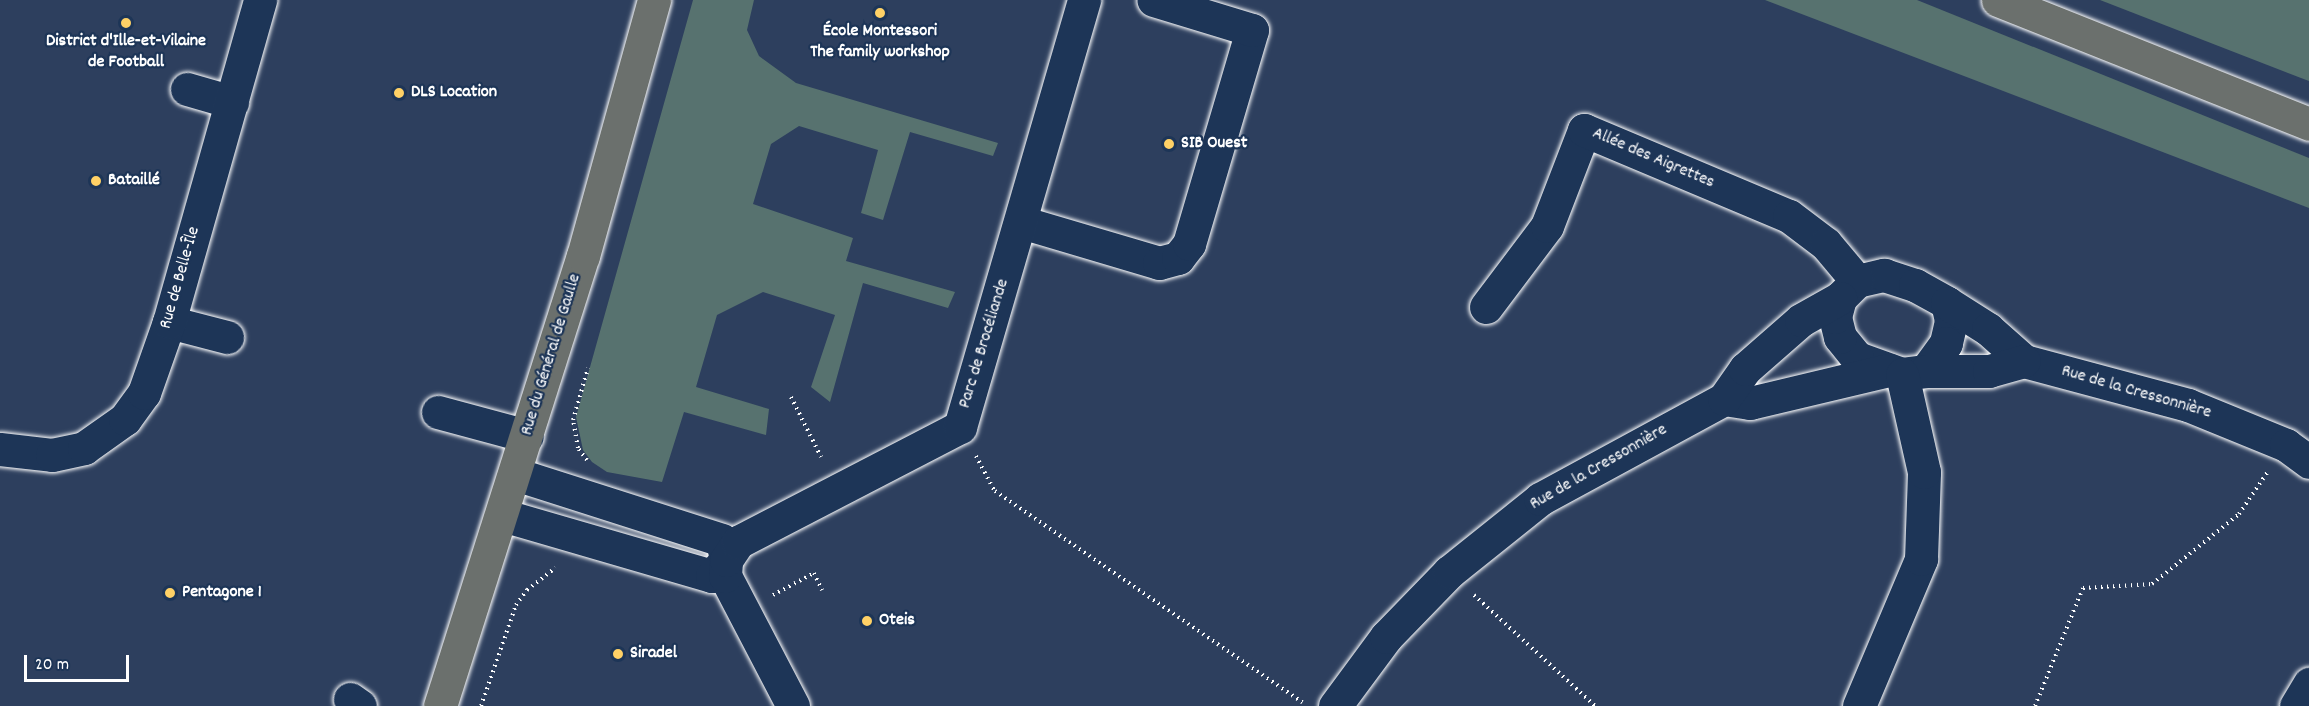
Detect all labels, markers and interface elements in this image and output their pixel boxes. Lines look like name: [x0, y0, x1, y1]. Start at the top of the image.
marker: École Montessori The family workshop: [873, 6, 887, 20]
marker: District d'Ille-et-Vilaine de Football: [119, 16, 133, 30]
place label: École Montessori The family workshop: [810, 22, 950, 64]
place label: District d'Ille-et-Vilaine de Football: [46, 32, 206, 74]
place label: DLS Location: [411, 82, 497, 104]
marker: DLS Location: [392, 86, 406, 100]
street label: Allée des Aigrettes: [1589, 124, 1717, 194]
place label: SIB Ouest: [1181, 133, 1247, 155]
marker: SIB Ouest: [1162, 137, 1176, 151]
place label: Bataillé: [108, 170, 160, 192]
marker: Bataillé: [89, 174, 103, 188]
street label: Rue de Belle-Île: [156, 224, 206, 332]
street label: Rue du Général de Gaulle: [517, 272, 587, 438]
street label: Parc de Brocéliande: [955, 277, 1015, 411]
street label: Rue de la Cressonnière: [2059, 361, 2213, 425]
street label: Rue de la Cressonnière: [1527, 420, 1671, 516]
place label: Pentagone 1: [182, 582, 262, 604]
marker: Pentagone 1: [163, 586, 177, 600]
place label: Oteis: [879, 610, 915, 632]
marker: Oteis: [860, 614, 874, 628]
scale bar: [27, 643, 132, 681]
place label: Siradel: [630, 643, 677, 665]
marker: Siradel: [611, 647, 625, 661]
text: 20 m: [35, 653, 69, 678]

